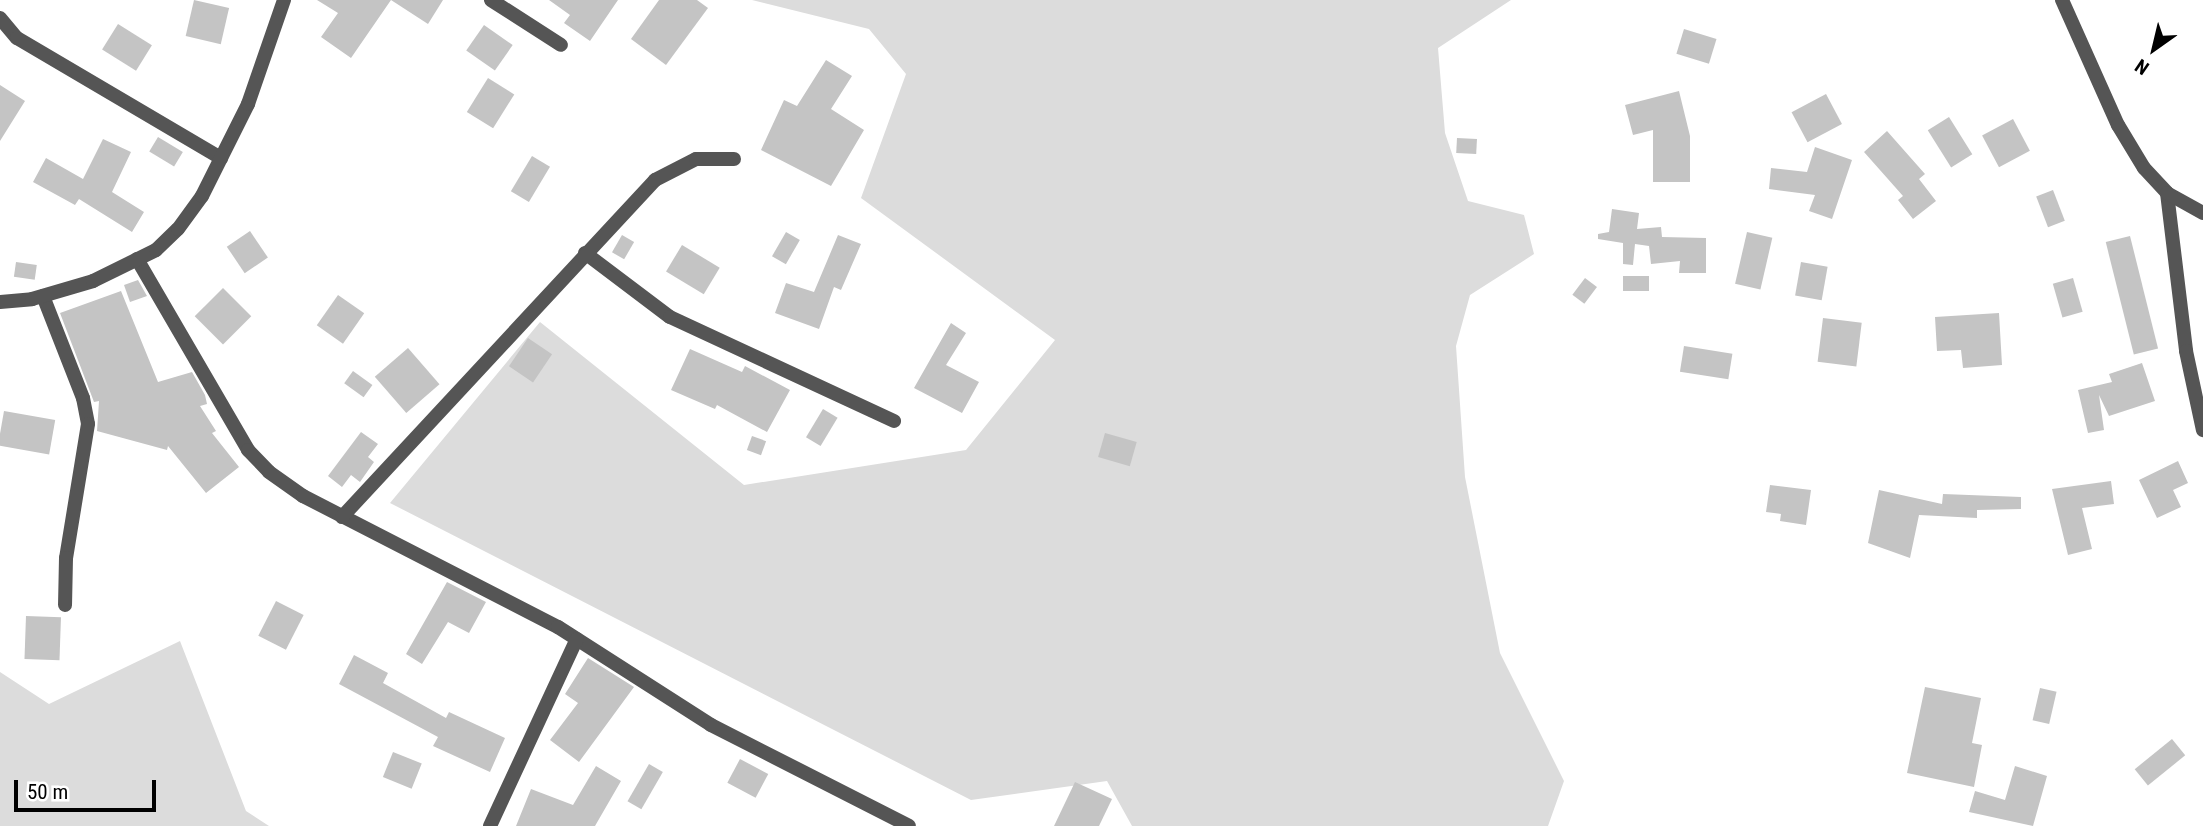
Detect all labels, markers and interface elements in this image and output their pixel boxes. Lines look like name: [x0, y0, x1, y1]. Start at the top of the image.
north arrow: [2119, 14, 2189, 84]
text: N: [2131, 54, 2153, 80]
scale bar: [18, 766, 159, 810]
text: 50 m: [27, 780, 68, 804]

